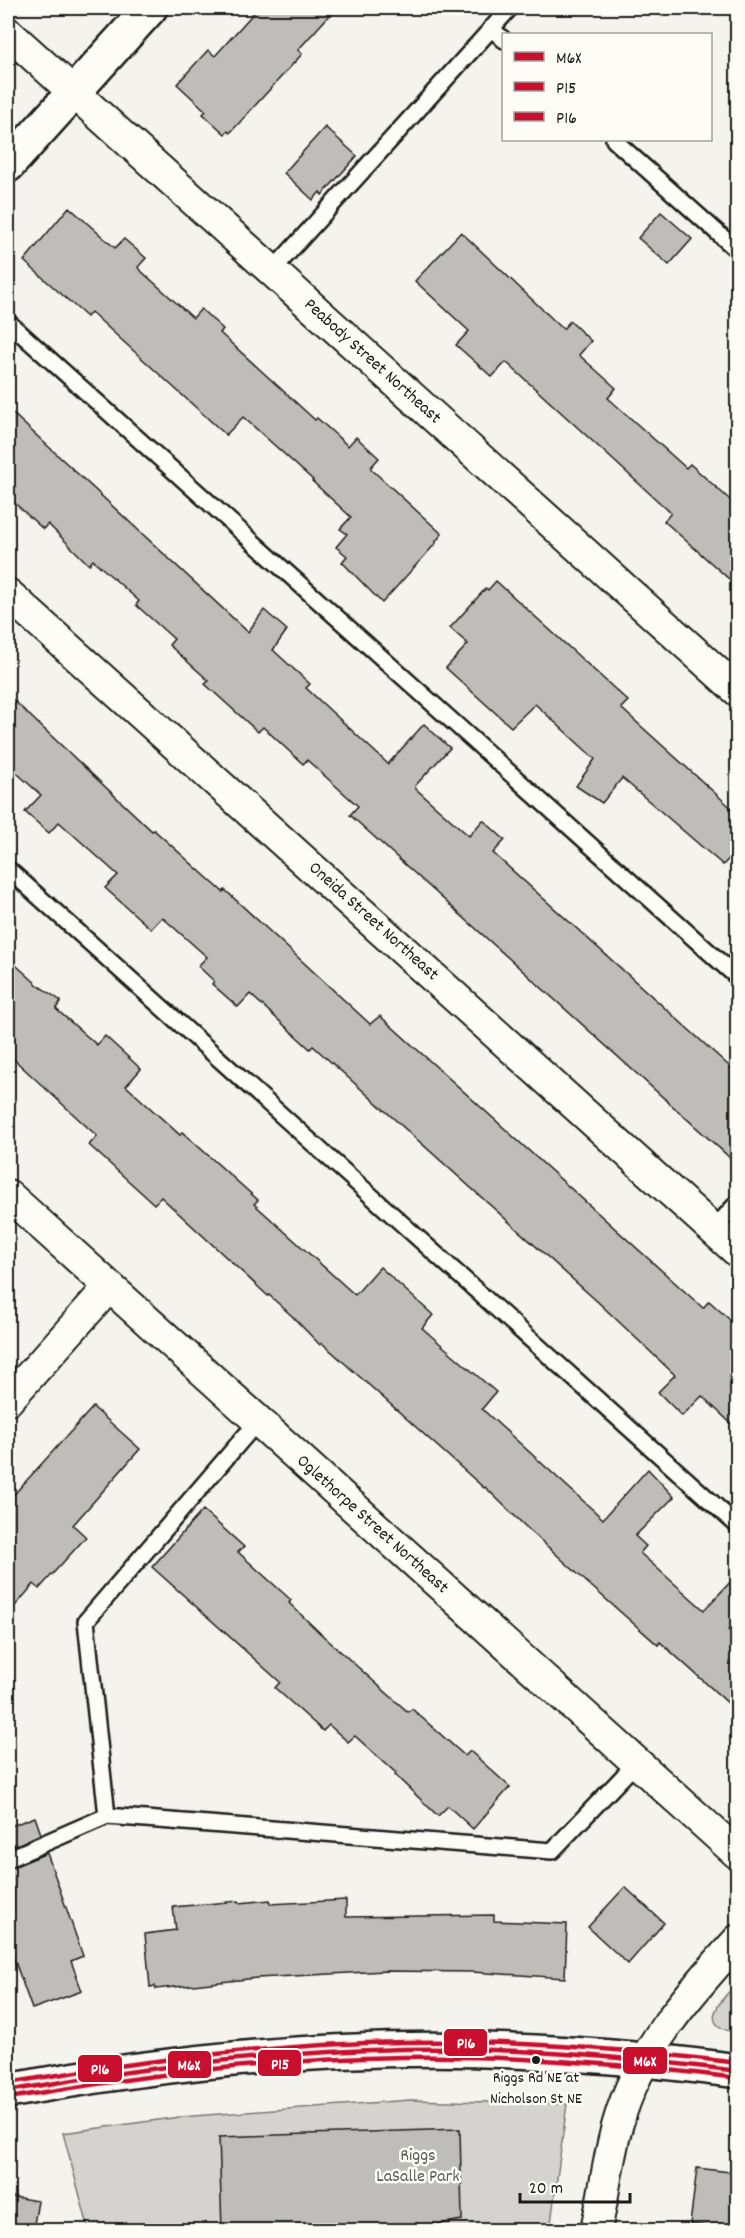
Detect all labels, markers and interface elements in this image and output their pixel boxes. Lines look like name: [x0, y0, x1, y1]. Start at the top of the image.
legend: [502, 33, 712, 141]
text: M6X: [556, 47, 582, 72]
text: P15: [556, 77, 576, 102]
text: P16: [556, 107, 577, 132]
street label: Peabody Street Northeast: [298, 293, 446, 431]
street label: Oneida Street Northeast: [302, 857, 444, 988]
street label: Oglethorpe Street Northeast: [290, 1450, 454, 1601]
line badge: P16: [443, 2028, 488, 2057]
text: P16: [457, 2033, 475, 2056]
line badge: M6X: [622, 2046, 668, 2075]
line badge: P15: [257, 2049, 302, 2077]
line badge: M6X: [167, 2050, 212, 2079]
text: M6X: [634, 2051, 657, 2074]
line badge: P16: [77, 2054, 123, 2083]
text: P15: [271, 2054, 289, 2077]
marker: Riggs Rd NE at Nicholson St NE: [530, 2054, 542, 2066]
text: M6X: [178, 2055, 201, 2078]
text: P16: [91, 2059, 109, 2082]
place label: Riggs Rd NE at Nicholson St NE: [490, 2067, 583, 2111]
park label: Riggs LaSalle Park: [376, 2144, 460, 2190]
scale bar: [520, 2166, 630, 2204]
text: 20 m: [529, 2177, 563, 2202]

